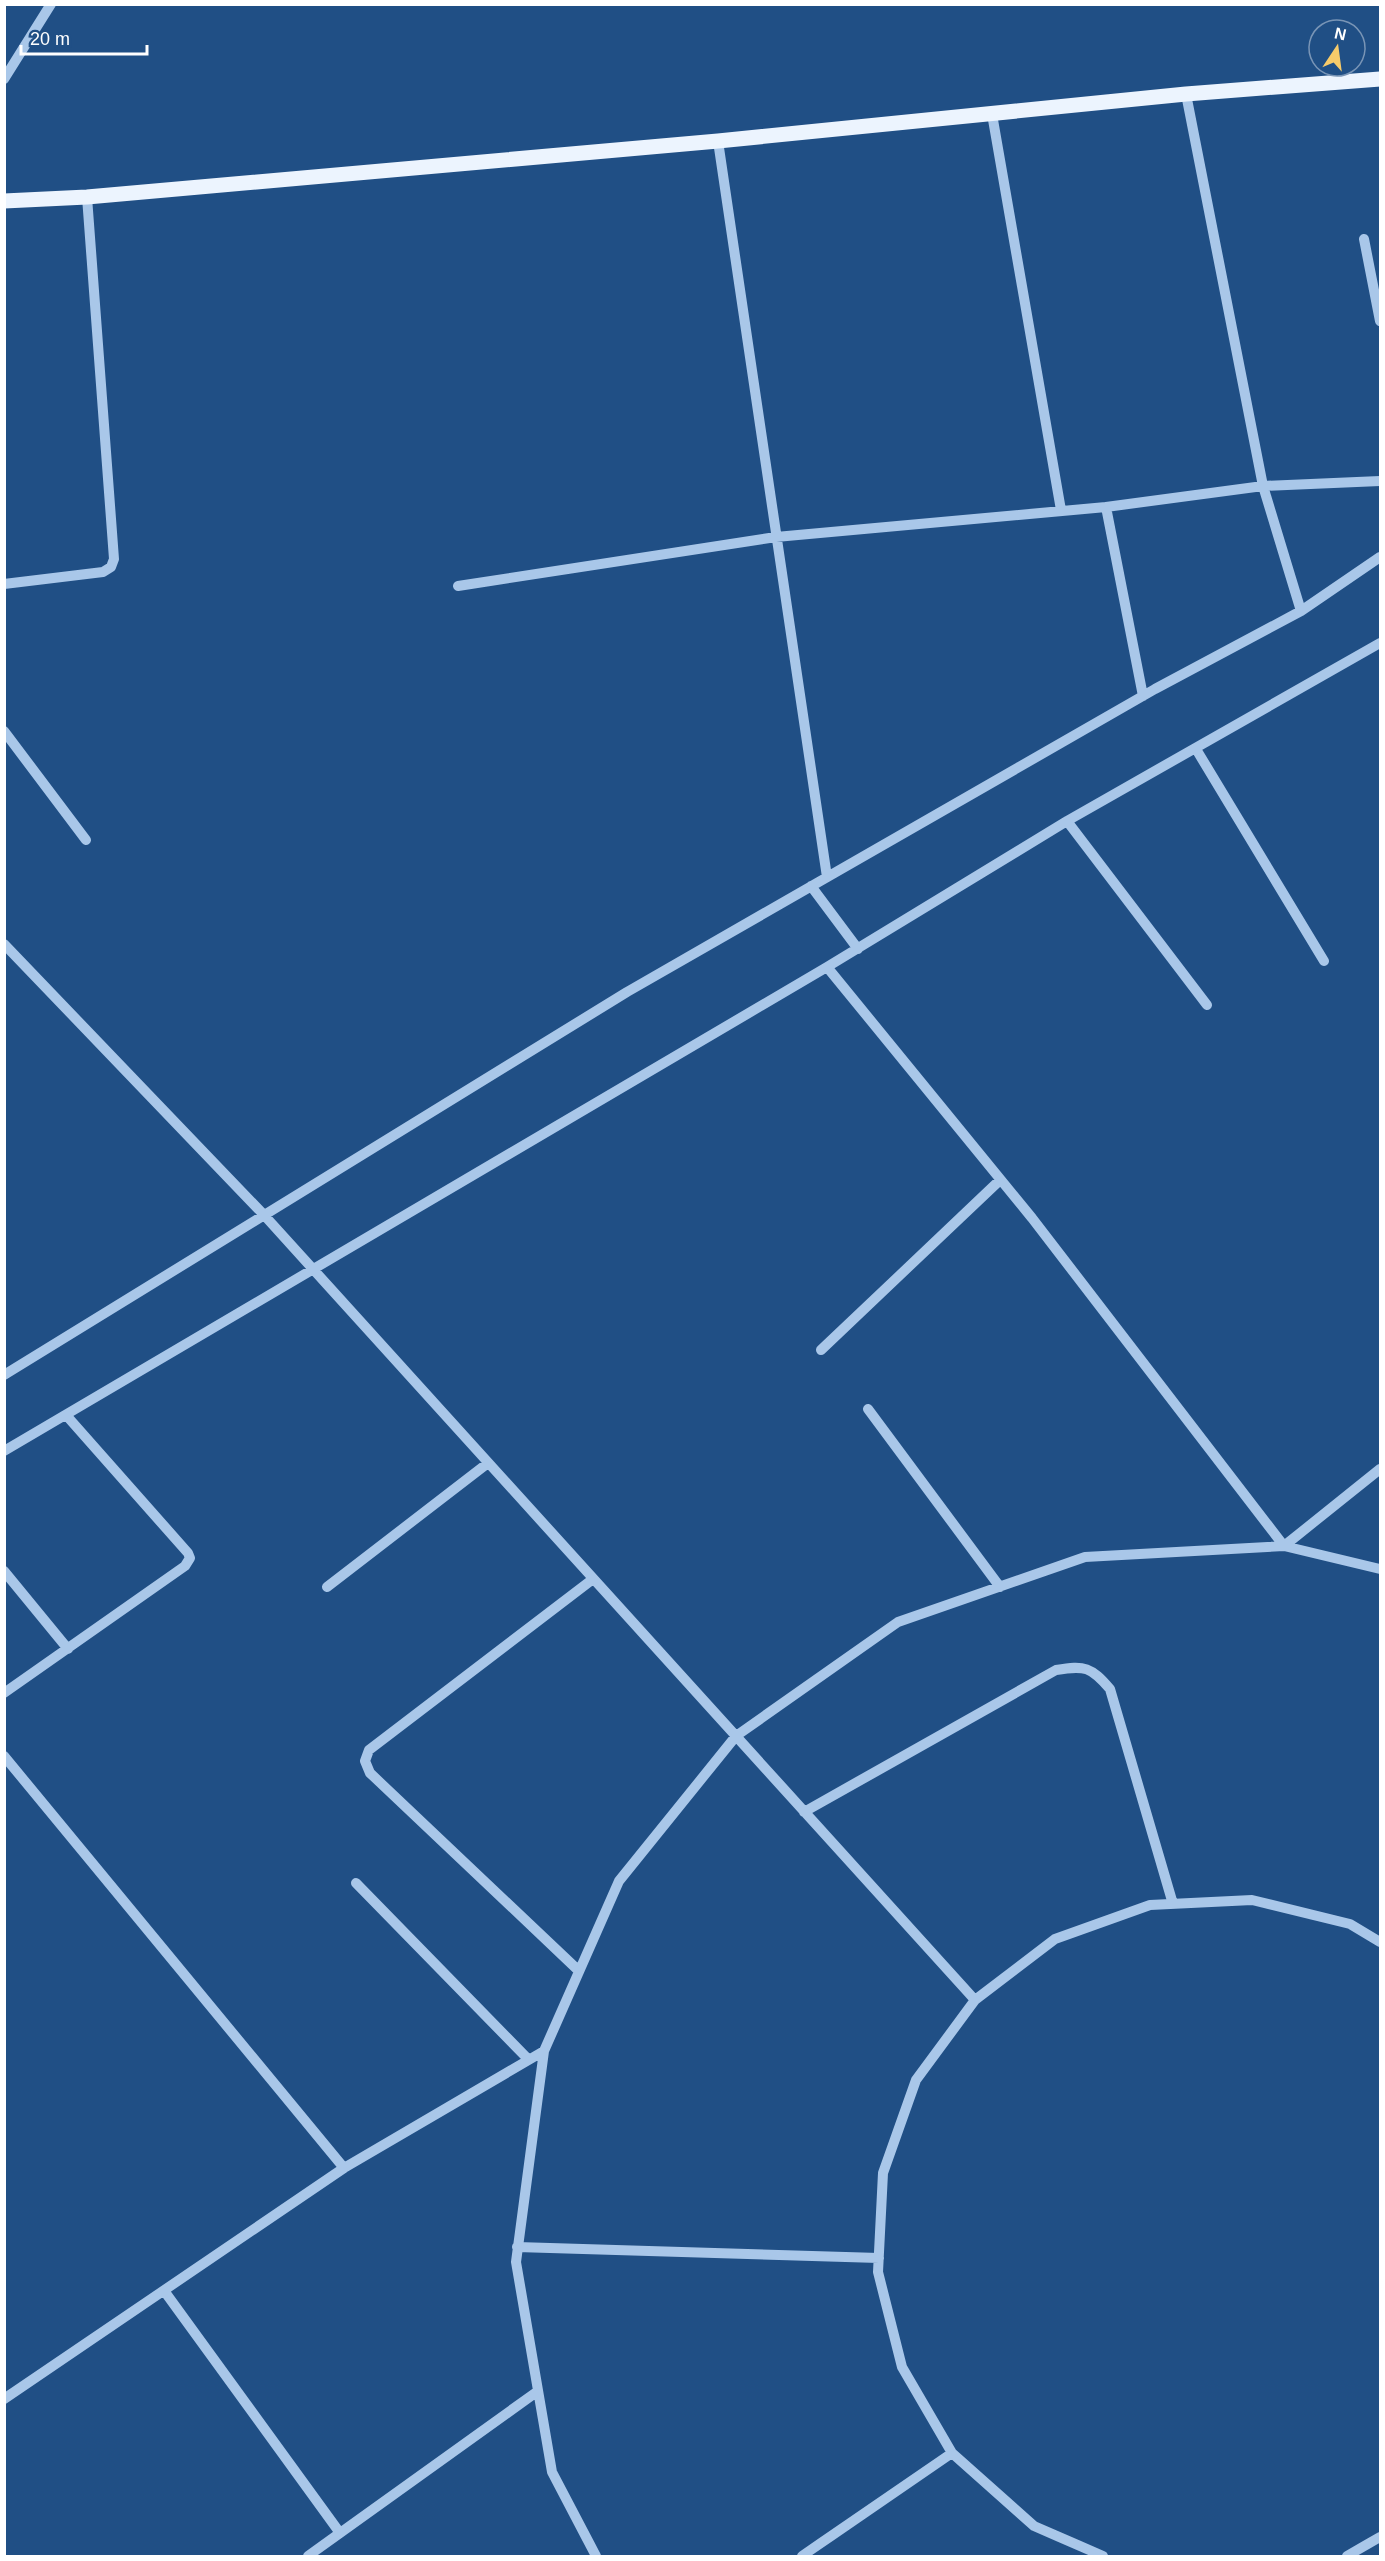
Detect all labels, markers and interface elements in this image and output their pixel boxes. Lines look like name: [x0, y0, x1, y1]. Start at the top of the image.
scale bar: [21, 18, 147, 56]
north arrow: [1307, 18, 1367, 78]
text: N: [1333, 24, 1348, 43]
text: 20 m: [30, 29, 70, 49]

